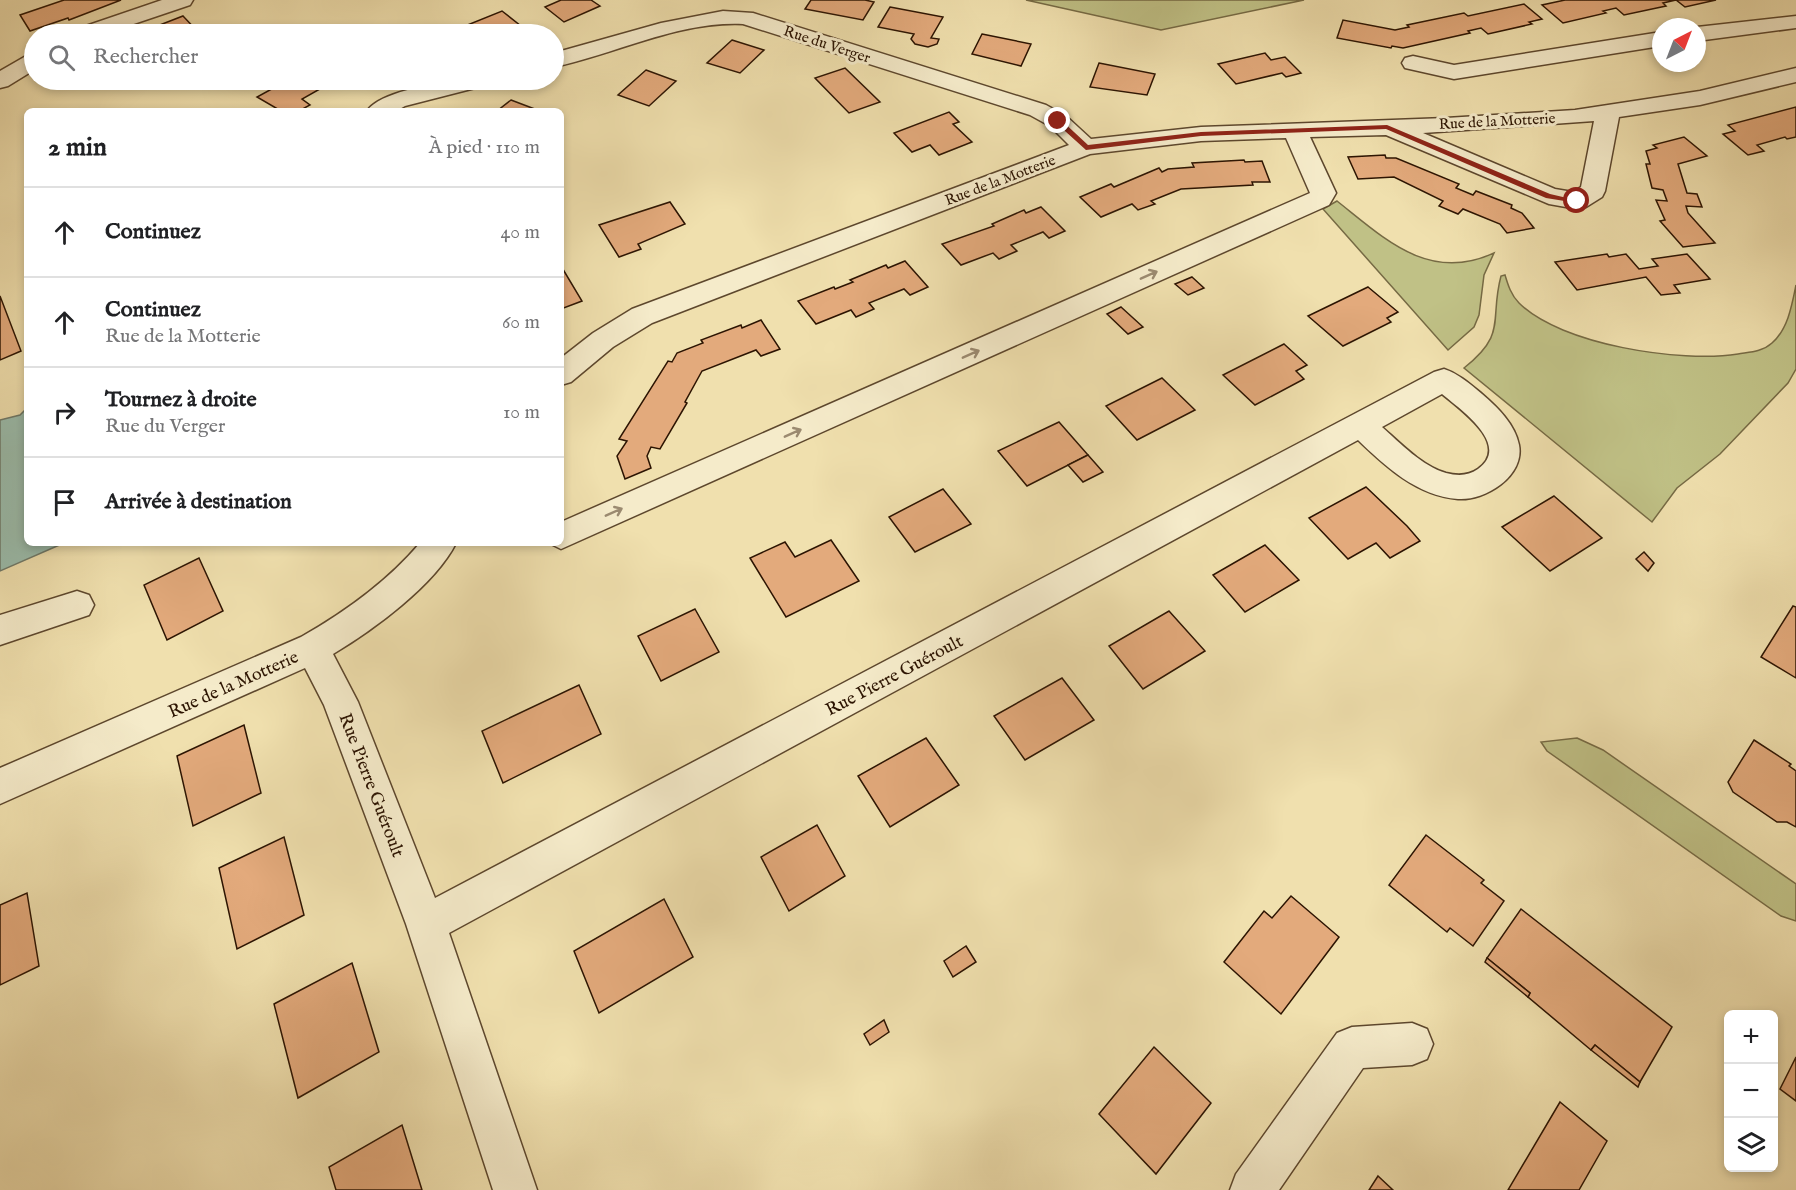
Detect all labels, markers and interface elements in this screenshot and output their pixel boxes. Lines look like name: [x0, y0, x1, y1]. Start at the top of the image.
north arrow: [1652, 18, 1706, 72]
street label: Rue du Verger: [781, 21, 873, 68]
search box: [24, 24, 564, 90]
icon: search: [45, 41, 78, 74]
text: Rechercher: [93, 43, 198, 71]
route end: [1044, 107, 1070, 133]
street label: Rue de la Motterie: [1438, 109, 1556, 134]
text: 2 min: [48, 131, 107, 164]
text: À pied · 110 m: [429, 135, 540, 160]
street label: Rue de la Motterie: [942, 151, 1058, 210]
route start: [1563, 187, 1589, 213]
icon: ahead: [48, 216, 81, 249]
text: Continuez: [105, 218, 201, 246]
text: 40 m: [501, 220, 540, 245]
one-way arrow: [1140, 268, 1158, 280]
text: Continuez: [105, 296, 201, 324]
icon: ahead: [48, 306, 81, 339]
text: 60 m: [502, 310, 540, 335]
text: Rue de la Motterie: [105, 324, 261, 349]
one-way arrow: [961, 348, 979, 359]
text: Tournez à droite: [105, 386, 256, 414]
icon: right: [48, 396, 81, 429]
text: 10 m: [503, 400, 540, 425]
text: Rue du Verger: [105, 414, 225, 439]
one-way arrow: [783, 427, 801, 438]
icon: arrive: [48, 486, 81, 519]
text: Arrivée à destination: [105, 488, 292, 516]
one-way arrow: [605, 506, 623, 517]
street label: Rue Pierre Guéroult: [822, 630, 967, 722]
street label: Rue de la Motterie: [165, 646, 302, 724]
street label: Rue Pierre Guéroult: [333, 710, 409, 861]
map controls: [1724, 1010, 1778, 1172]
button: +: [1724, 1010, 1778, 1064]
button: −: [1724, 1064, 1778, 1118]
button: layers: [1724, 1118, 1778, 1172]

